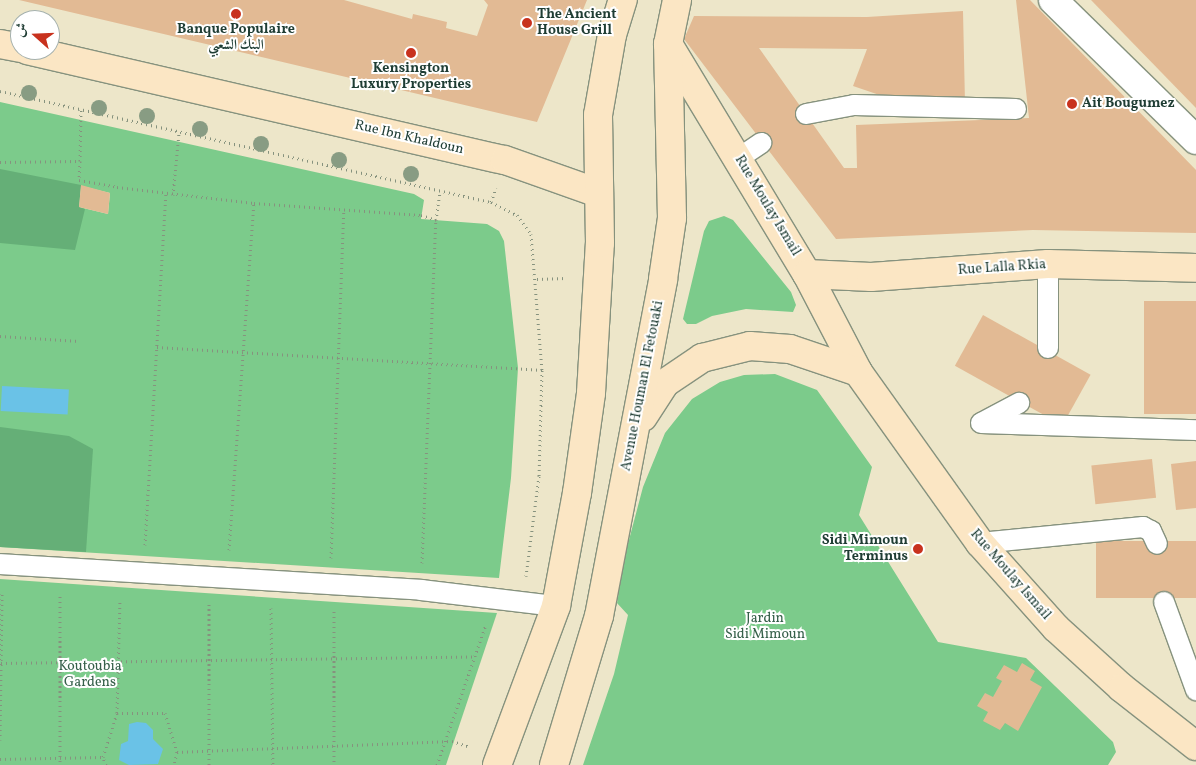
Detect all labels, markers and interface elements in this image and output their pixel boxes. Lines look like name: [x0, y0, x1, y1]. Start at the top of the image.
place label: The Ancient House Grill: [537, 7, 616, 40]
marker: Banque Populaire البنك الشعبي: [230, 8, 242, 20]
north arrow: [10, 10, 60, 60]
marker: The Ancient House Grill: [521, 17, 533, 29]
text: ش: [10, 20, 33, 40]
place label: Banque Populaire البنك الشعبي: [177, 22, 295, 54]
marker: Kensington Luxury Properties: [405, 47, 417, 59]
place label: Kensington Luxury Properties: [351, 61, 471, 94]
place label: Ait Bougumez: [1082, 96, 1175, 112]
marker: Ait Bougumez: [1066, 98, 1078, 110]
street label: Rue Ibn Khaldoun: [353, 117, 465, 159]
street label: Rue Moulay Ismail: [730, 152, 804, 260]
street label: Rue Lalla Rkia: [957, 257, 1047, 279]
street label: Avenue Houman El Fetouaki: [618, 299, 668, 473]
street label: Rue Moulay Ismail: [966, 526, 1054, 624]
place label: Sidi Mimoun Terminus: [822, 533, 908, 566]
marker: Sidi Mimoun Terminus: [912, 543, 924, 555]
park label: Jardin Sidi Mimoun: [725, 611, 805, 644]
park label: Koutoubia Gardens: [58, 659, 122, 692]

